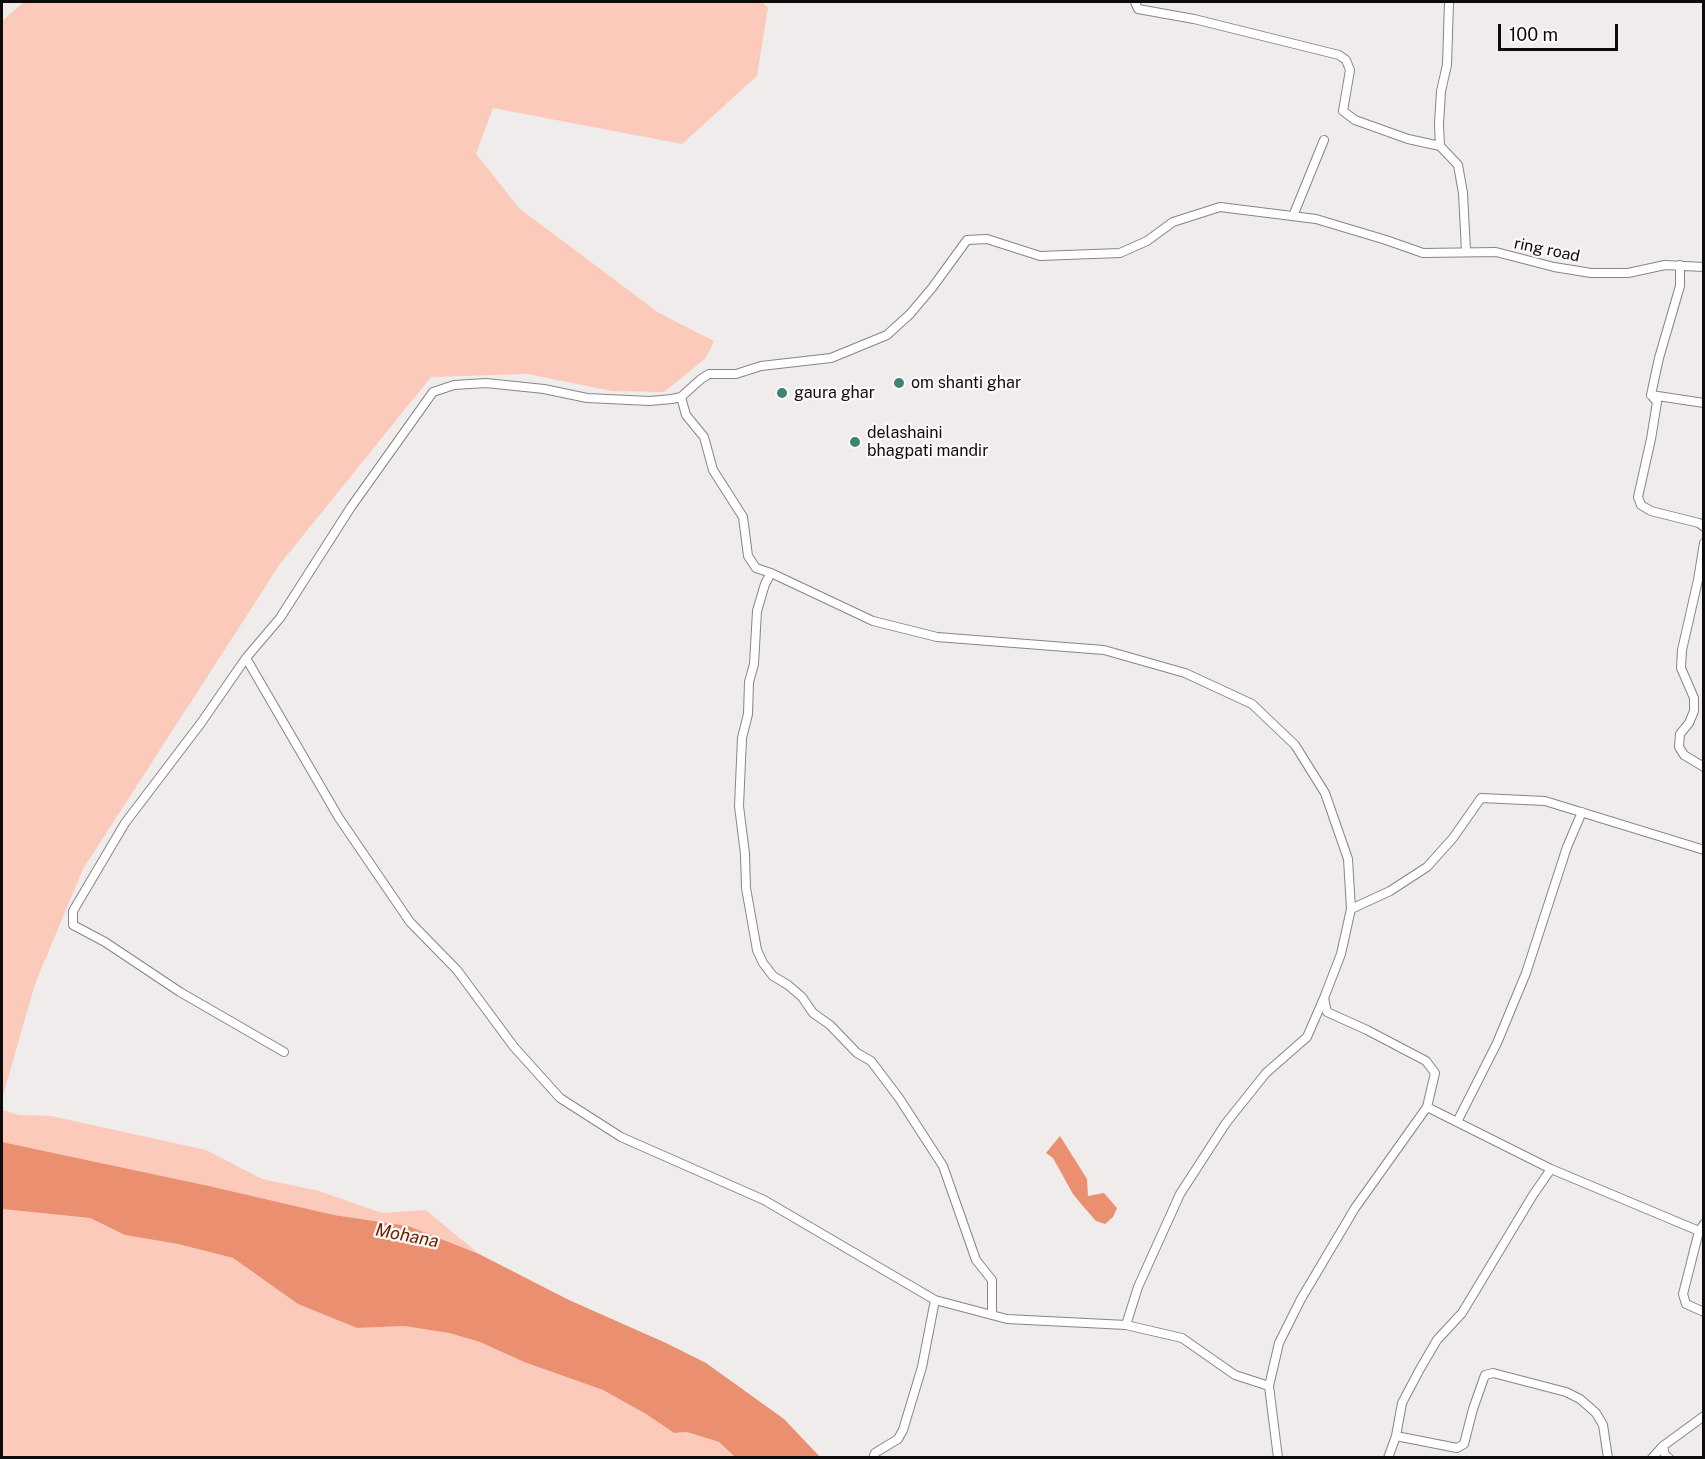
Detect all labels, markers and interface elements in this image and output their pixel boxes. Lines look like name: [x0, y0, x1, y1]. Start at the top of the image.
scale bar: [1501, 12, 1621, 50]
text: 100 m: [1509, 24, 1558, 45]
street label: ring road: [1512, 234, 1582, 266]
place label: om shanti ghar: [911, 373, 1021, 393]
marker: om shanti ghar: [892, 376, 906, 390]
place label: gaura ghar: [794, 383, 875, 403]
marker: gaura ghar: [775, 386, 789, 400]
place label: delashaini bhagpati mandir: [867, 423, 988, 461]
marker: delashaini bhagpati mandir: [848, 435, 862, 449]
water label: Mohana: [373, 1219, 441, 1253]

